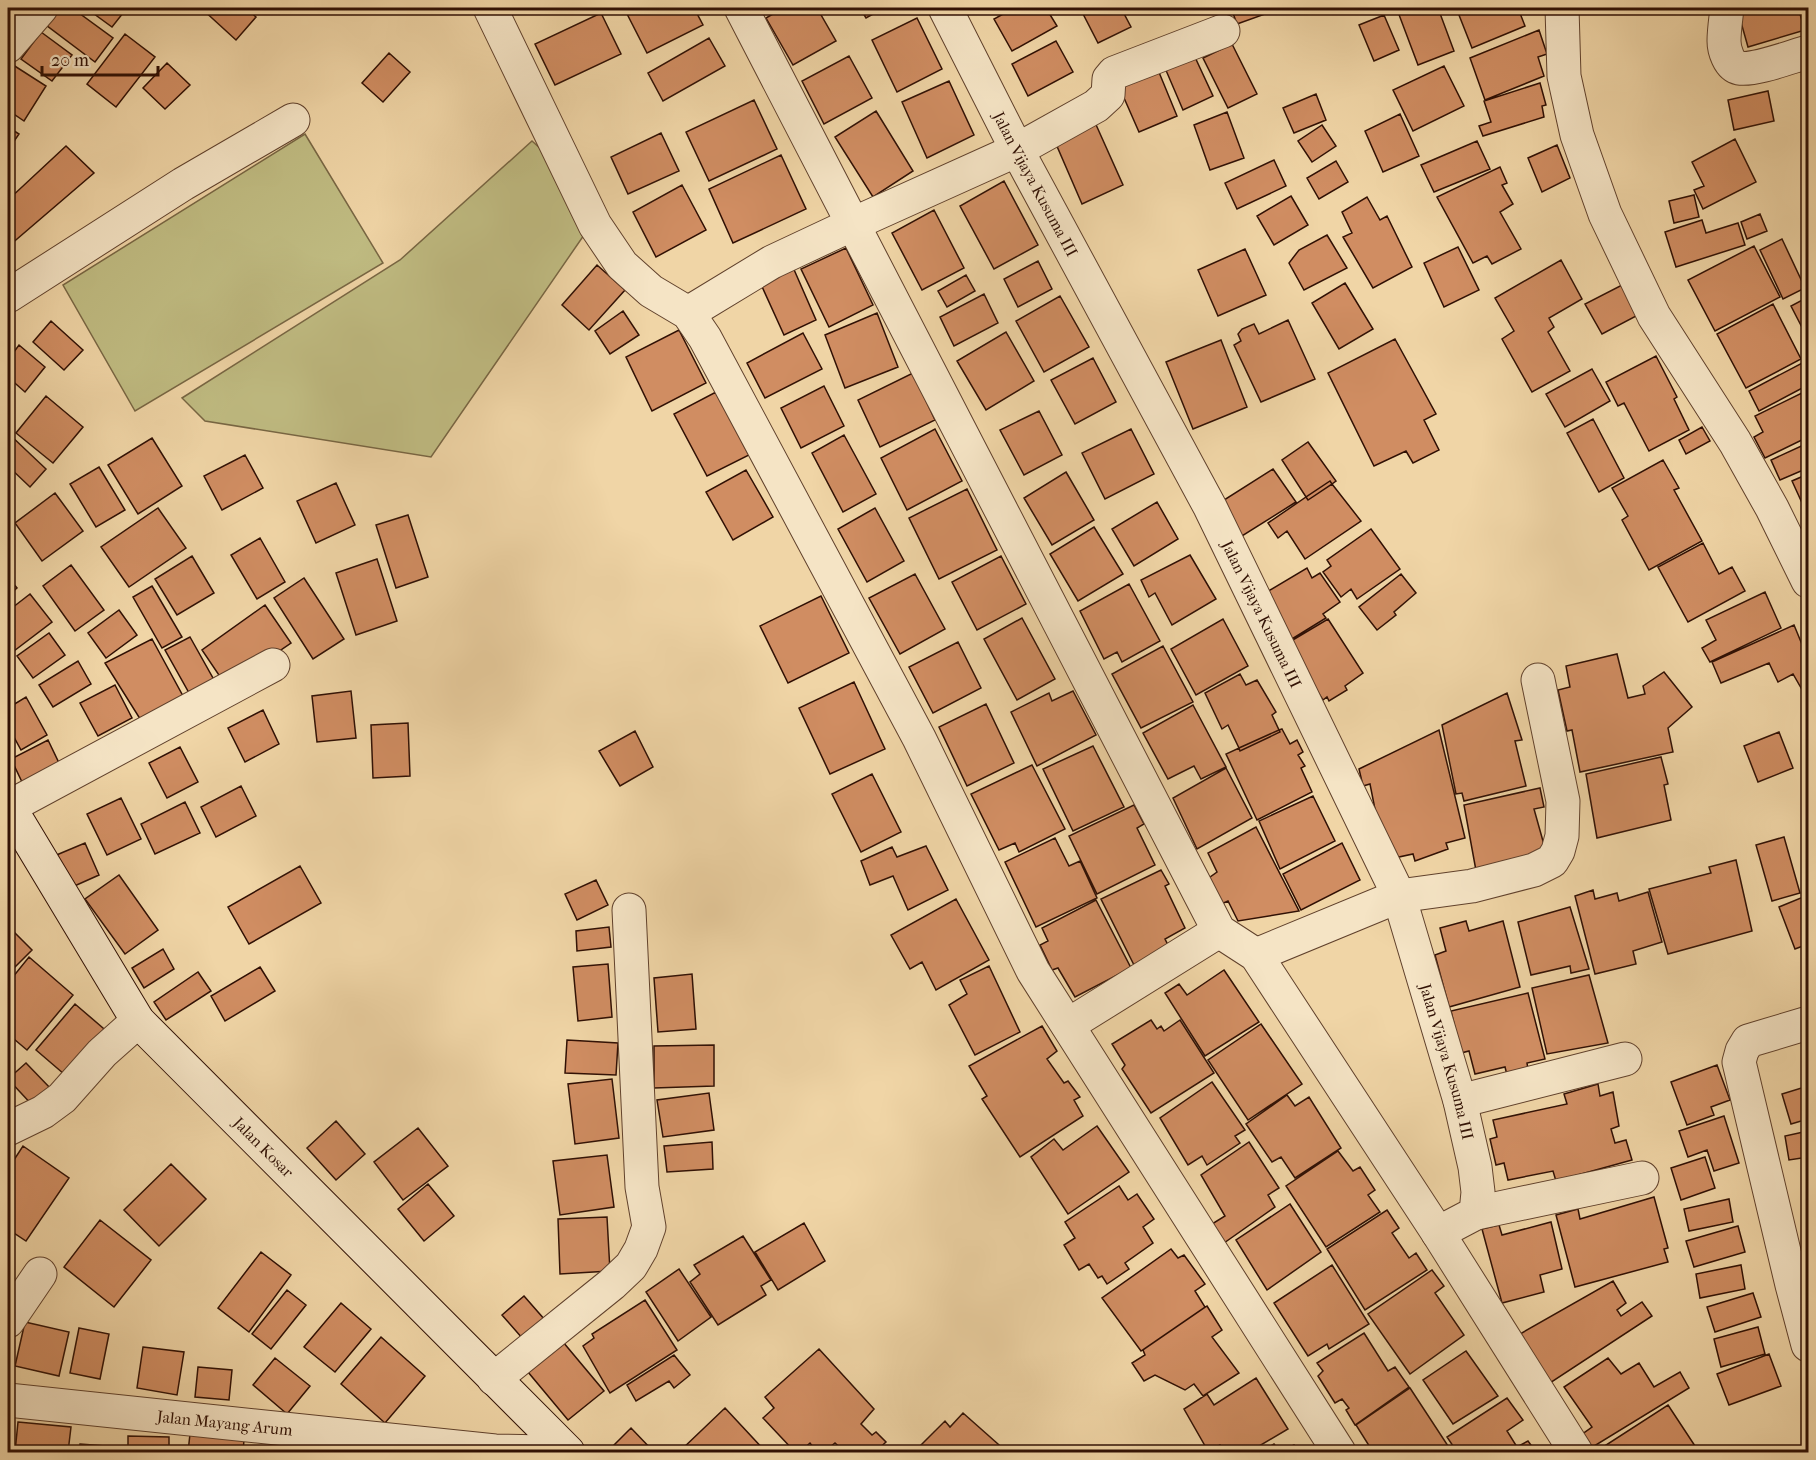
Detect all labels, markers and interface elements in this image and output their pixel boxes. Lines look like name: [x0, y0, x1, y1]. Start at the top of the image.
scale bar: [42, 39, 158, 77]
text: 20 m: [51, 50, 89, 71]
street label: Jalan Vijaya Kusuma III: [988, 107, 1082, 260]
street label: Jalan Vijaya Kusuma III: [1217, 536, 1305, 691]
street label: Jalan Vijaya Kusuma III: [1415, 979, 1477, 1142]
street label: Jalan Kosar: [228, 1112, 297, 1181]
street label: Jalan Mayang Arum: [154, 1406, 294, 1440]

